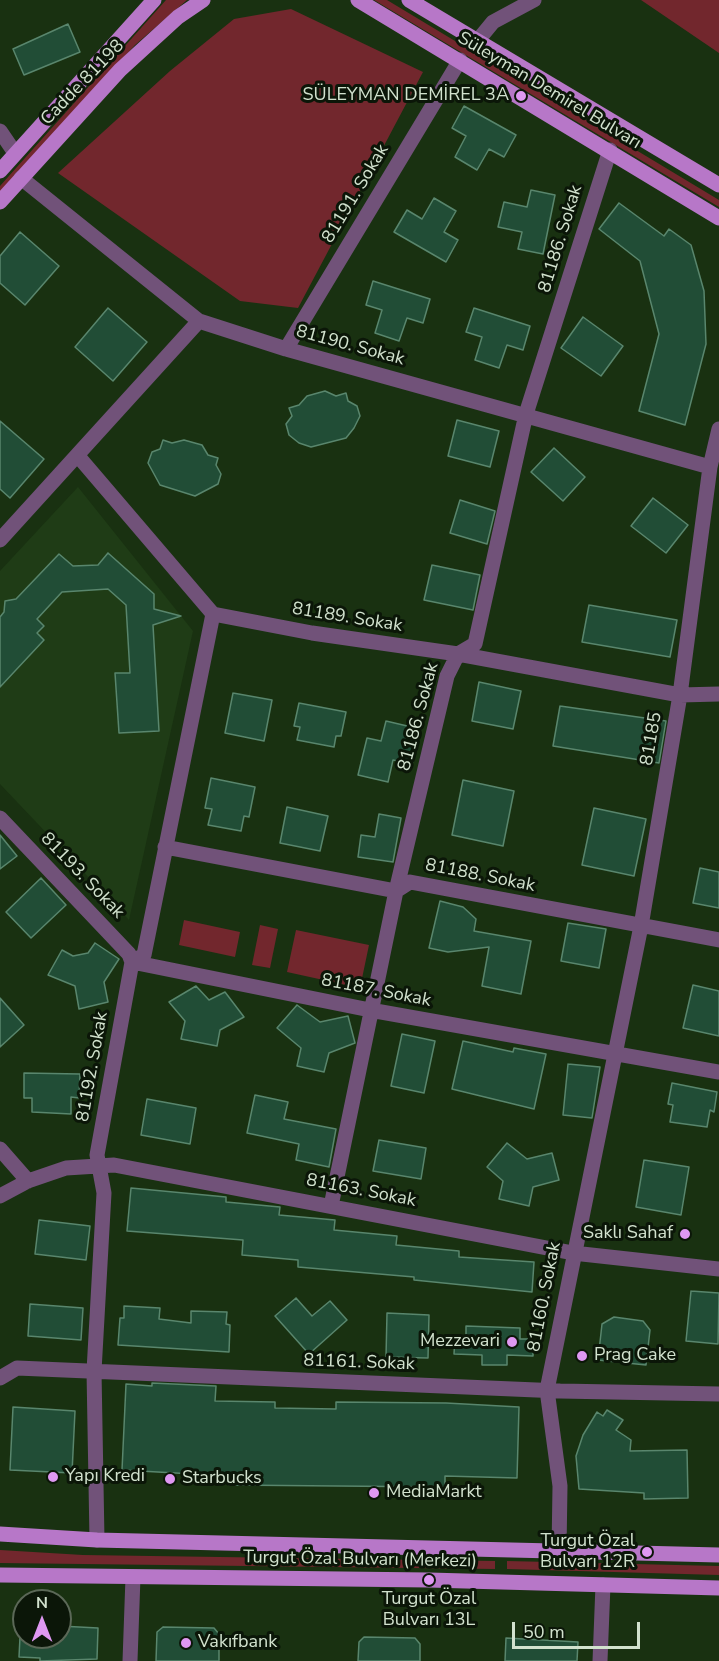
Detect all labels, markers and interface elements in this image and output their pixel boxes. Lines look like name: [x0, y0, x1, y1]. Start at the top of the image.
street label: Süleyman Demirel Bulvarı: [453, 28, 645, 154]
street label: Cadde 81198: [37, 36, 129, 130]
place label: SÜLEYMAN DEMİREL 3A: [302, 85, 509, 107]
marker: SÜLEYMAN DEMİREL 3A: [514, 89, 528, 103]
street label: 81191. Sokak: [318, 141, 394, 247]
street label: 81186. Sokak: [534, 183, 588, 295]
street label: 81190. Sokak: [293, 321, 407, 371]
street label: 81189. Sokak: [290, 599, 404, 637]
street label: 81186. Sokak: [394, 660, 444, 774]
street label: 81185: [637, 711, 667, 767]
street label: 81193. Sokak: [36, 828, 128, 924]
street label: 81188. Sokak: [423, 855, 537, 897]
street label: 81187. Sokak: [319, 970, 433, 1012]
street label: 81192. Sokak: [73, 1010, 113, 1124]
street label: 81163. Sokak: [304, 1170, 418, 1212]
place label: Saklı Sahaf: [583, 1223, 673, 1245]
marker: Saklı Sahaf: [678, 1227, 692, 1241]
street label: 81160. Sokak: [524, 1240, 566, 1354]
place label: Mezzevari: [420, 1331, 500, 1353]
marker: Mezzevari: [505, 1335, 519, 1349]
place label: Prag Cake: [594, 1345, 676, 1367]
marker: Prag Cake: [575, 1349, 589, 1363]
street label: 81161. Sokak: [303, 1350, 415, 1376]
place label: Yapı Kredi: [65, 1466, 145, 1488]
place label: Starbucks: [182, 1468, 262, 1490]
marker: Yapı Kredi: [46, 1470, 60, 1484]
marker: Starbucks: [163, 1472, 177, 1486]
place label: MediaMarkt: [386, 1482, 482, 1504]
marker: MediaMarkt: [367, 1486, 381, 1500]
place label: Turgut Özal Bulvarı 12R: [540, 1531, 635, 1574]
marker: Turgut Özal Bulvarı 12R: [640, 1545, 654, 1559]
street label: Turgut Özal Bulvarı (Merkezi): [243, 1547, 477, 1573]
marker: Turgut Özal Bulvarı 13L: [422, 1573, 436, 1587]
north arrow: [12, 1589, 72, 1649]
place label: Turgut Özal Bulvarı 13L: [382, 1589, 476, 1632]
text: N: [36, 1592, 48, 1614]
scale bar: [515, 1610, 642, 1648]
text: 50 m: [523, 1620, 565, 1644]
place label: Vakıfbank: [198, 1632, 277, 1654]
marker: Vakıfbank: [179, 1636, 193, 1650]

